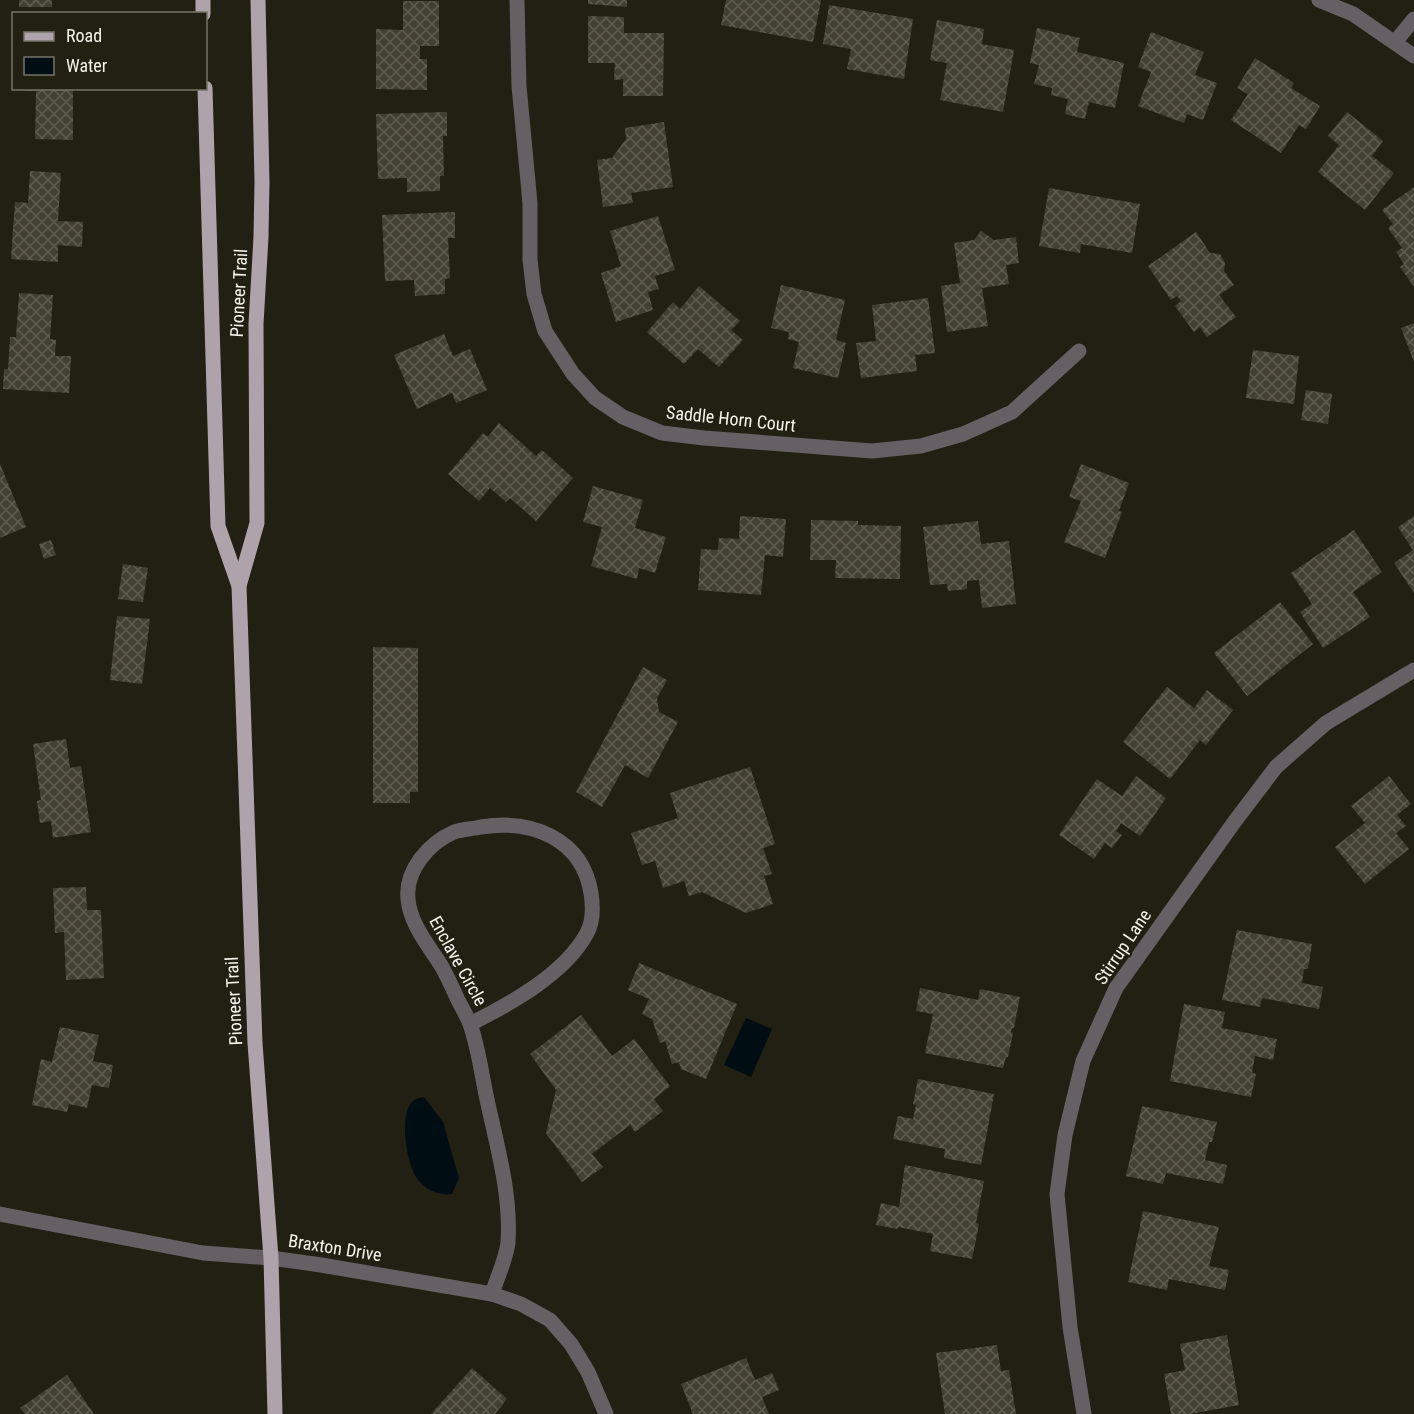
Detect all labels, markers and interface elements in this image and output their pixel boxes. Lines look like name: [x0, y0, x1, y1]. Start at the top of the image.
legend: [12, 12, 207, 90]
text: Road: [66, 25, 102, 46]
text: Water: [66, 55, 108, 76]
street label: Pioneer Trail: [226, 248, 251, 338]
street label: Saddle Horn Court: [665, 401, 797, 436]
street label: Stirrup Lane: [1090, 905, 1155, 988]
street label: Enclave Circle: [425, 912, 492, 1009]
street label: Pioneer Trail: [221, 956, 246, 1046]
street label: Braxton Drive: [287, 1230, 383, 1265]

